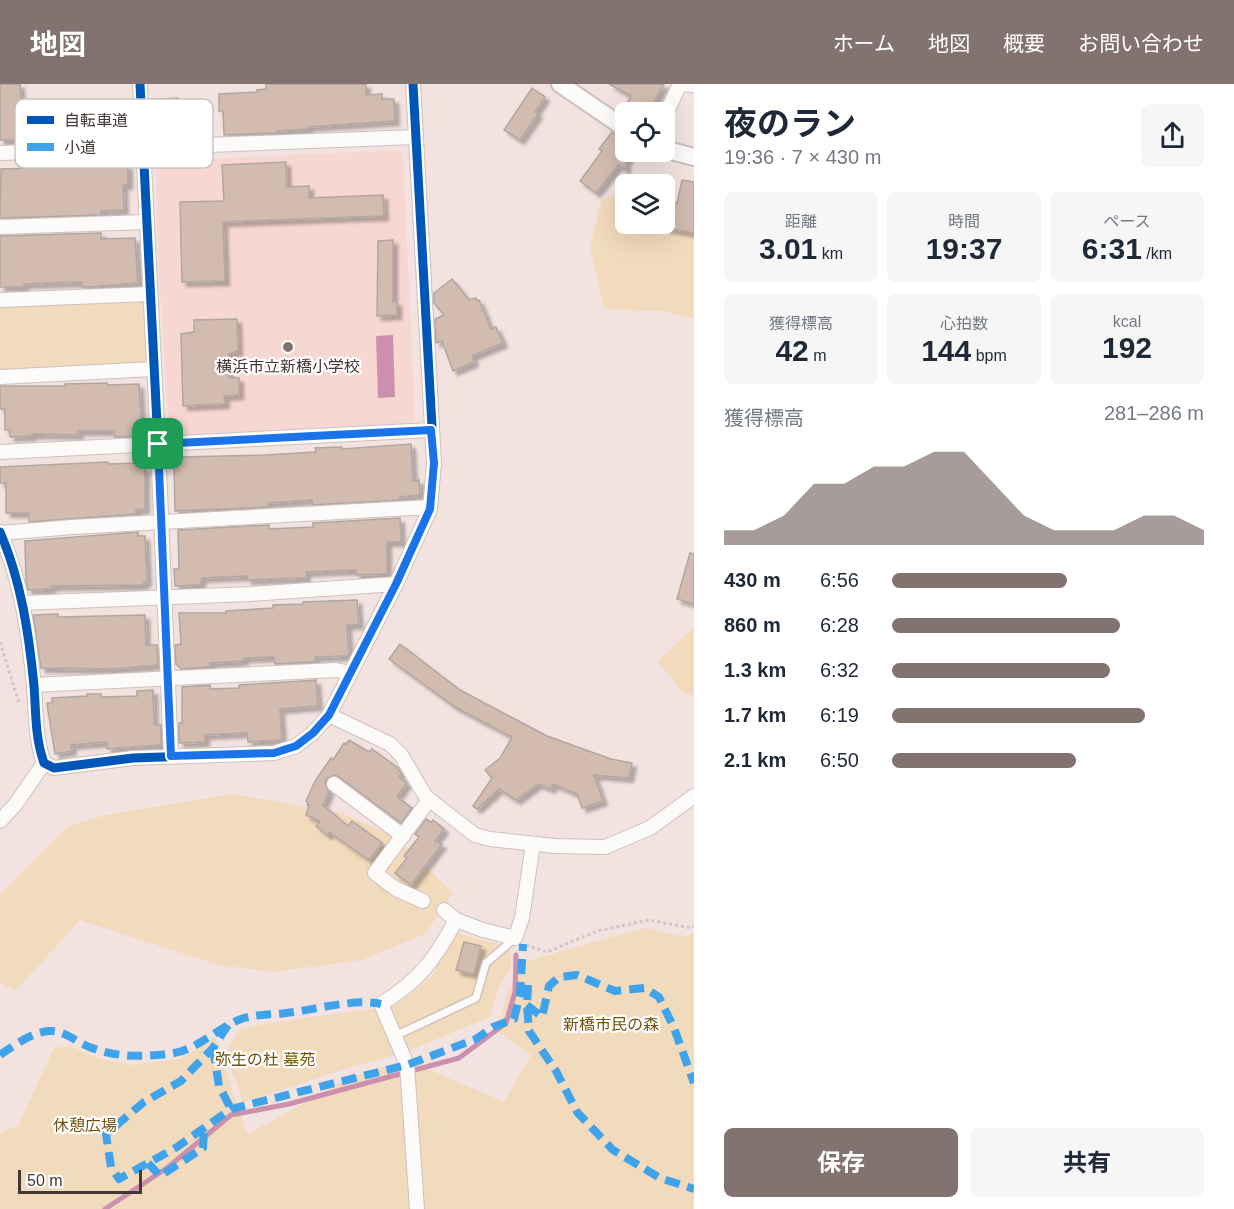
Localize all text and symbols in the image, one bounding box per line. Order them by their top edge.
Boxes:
text: 地図 [30,29,86,60]
text: ホーム [833,32,895,55]
text: 地図 [928,32,970,55]
text: 概要 [1003,32,1045,55]
text: お問い合わせ [1078,32,1204,55]
legend [15,99,213,168]
map controls [615,102,675,234]
button: locate [615,102,675,162]
button: share [1141,104,1204,167]
text: 夜のラン [724,105,856,142]
text: 自転車道 [64,112,128,129]
text: 小道 [64,139,96,156]
text: 19:36 · 7 × 430 m [724,146,881,168]
button: layers [615,174,675,234]
text: 距離 [785,213,817,230]
text: 時間 [948,213,980,230]
text: ペース [1103,213,1151,230]
text: 3.01 [759,232,817,265]
text: 19:37 [926,232,1002,265]
text: 6:31 [1082,232,1142,265]
text: km [817,245,843,262]
text: /km [1142,245,1172,262]
text: kcal [1113,313,1141,330]
text: 獲得標高 [769,315,833,332]
text: 心拍数 [940,315,988,332]
text: 192 [1102,331,1152,364]
text: 42 [775,334,809,367]
text: 144 [921,334,971,367]
marker: 横浜市立新橋小学校 [281,340,295,354]
text: m [809,347,827,364]
text: bpm [971,347,1007,364]
place label: 横浜市立新橋小学校 [216,358,360,375]
text: 281–286 m [1104,402,1204,424]
text: 獲得標高 [724,407,804,429]
pin [132,418,183,469]
icon: arrive [141,427,174,460]
text: 430 m [724,569,781,591]
text: 6:56 [820,569,859,591]
text: 860 m [724,614,781,636]
text: 6:28 [820,614,859,636]
text: 1.3 km [724,659,786,681]
text: 6:32 [820,659,859,681]
text: 1.7 km [724,704,786,726]
text: 6:19 [820,704,859,726]
text: 2.1 km [724,749,786,771]
text: 6:50 [820,749,859,771]
park label: 新橋市民の森 [563,1016,659,1033]
park label: 弥生の杜 墓苑 [215,1051,315,1068]
park label: 休憩広場 [53,1116,117,1134]
button: 保存 [724,1128,958,1197]
button: 共有 [970,1128,1204,1197]
scale bar [18,1167,142,1194]
text: 50 m [27,1172,63,1189]

